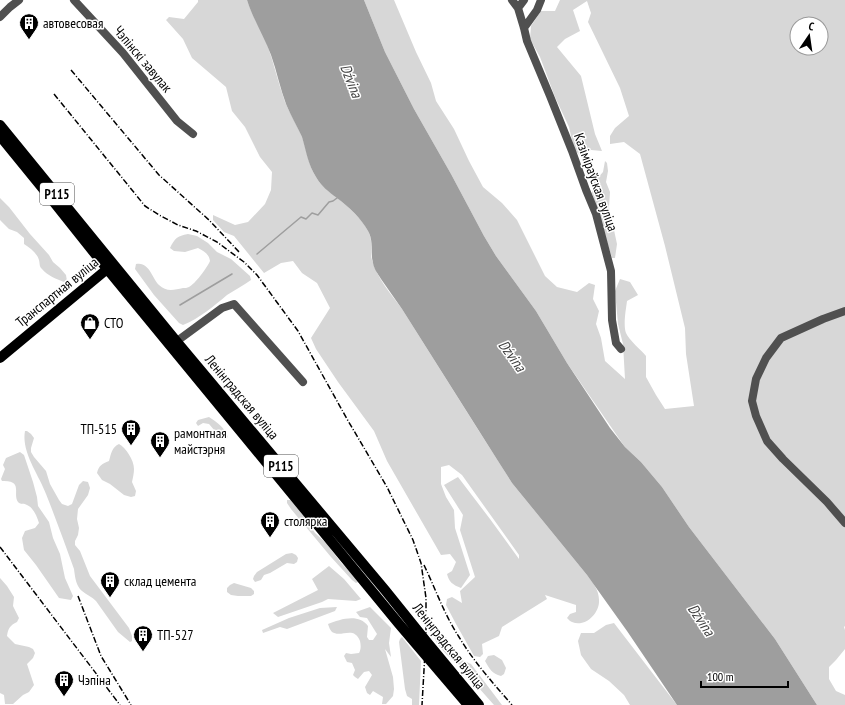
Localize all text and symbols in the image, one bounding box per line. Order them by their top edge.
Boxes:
building icon: автовесовая [18,12,40,40]
place label: автовесовая [43,14,103,32]
north arrow [789,16,829,56]
text: С [807,19,815,34]
street label: Чэпінскі завулак [110,22,176,96]
water label: Dźvina [336,61,367,101]
street label: Казіміраўская вуліца [570,130,622,234]
road number: Р115 [40,183,74,205]
street label: Транспартная вуліца [12,253,102,331]
shop icon: СТО [79,312,101,340]
place label: СТО [104,314,124,332]
water label: Dźvina [495,336,531,376]
street label: Ленінградская вуліца [201,350,283,443]
building icon: ТП-515 [120,418,142,446]
place label: ТП-515 [80,420,117,438]
place label: рамонтная майстэрня [174,424,227,458]
building icon: рамонтная майстэрня [149,430,171,458]
road number: Р115 [264,455,298,477]
building icon: столярка [259,510,281,538]
place label: столярка [284,512,327,530]
building icon: склад цемента [99,570,121,598]
place label: склад цемента [124,572,196,590]
street label: Ленінградская вуліца [408,599,489,693]
water label: Dźvina [684,600,720,640]
building icon: ТП-527 [132,624,154,652]
place label: ТП-527 [157,626,194,644]
scale bar [701,663,788,689]
building icon: Чэпіна [53,669,75,697]
text: 100 m [707,669,734,684]
place label: Чэпіна [78,671,111,689]

